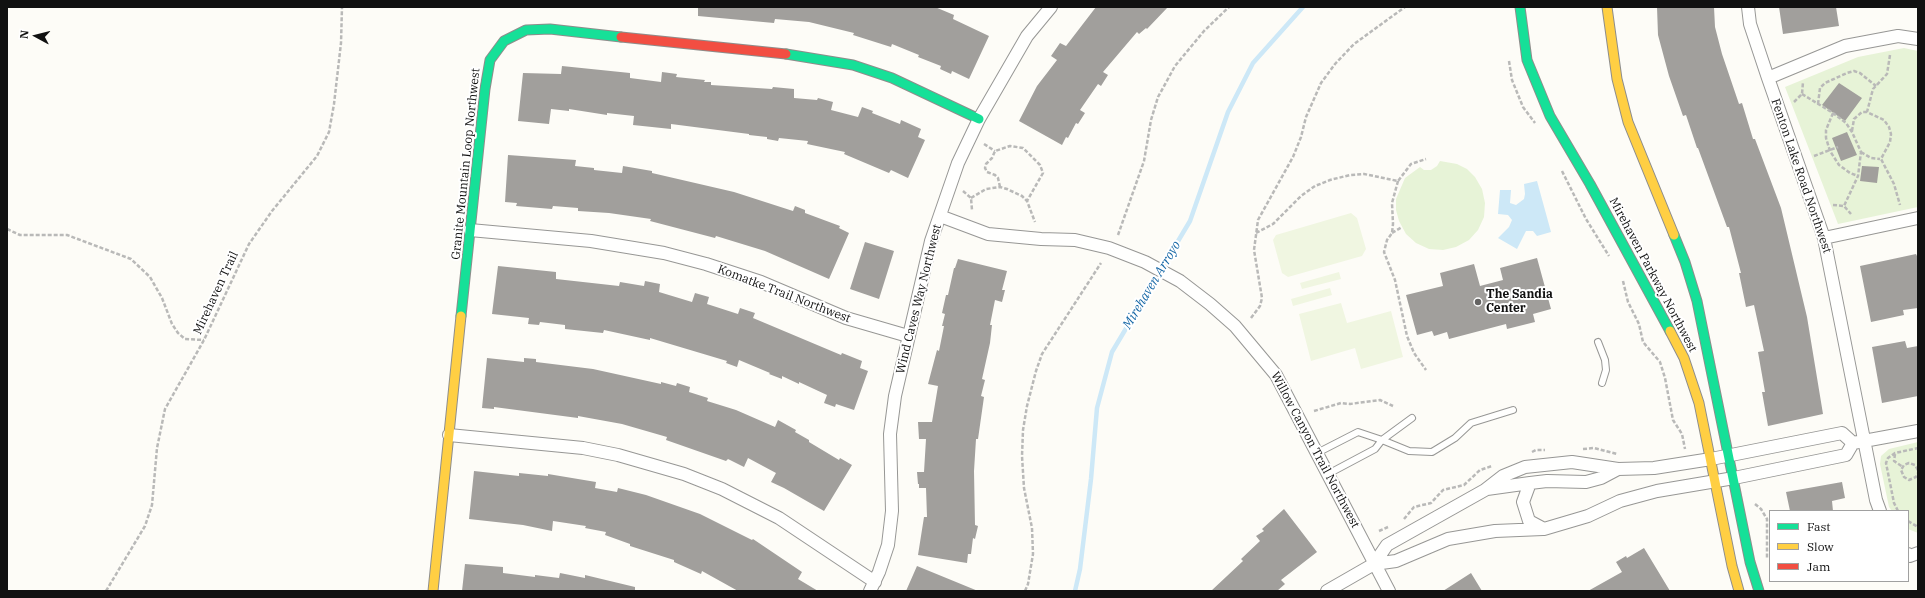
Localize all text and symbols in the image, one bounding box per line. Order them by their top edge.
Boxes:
north arrow [16,16,56,56]
text: N [17,29,32,40]
street label: Granite Mountain Loop Northwest [449,68,483,260]
street label: Fenton Lake Road Northwest [1768,97,1834,255]
street label: Mirehaven Parkway Northwest [1606,195,1700,355]
street label: Wind Caves Way Northwest [893,223,945,375]
water label: Mirehaven Arroyo [1120,238,1184,332]
street label: Mirehaven Trail [190,249,242,337]
street label: Komatke Trail Northwest [715,262,853,326]
place label: The Sandia Center [1486,288,1553,316]
marker: The Sandia Center [1473,297,1483,307]
street label: Willow Canyon Trail Northwest [1268,369,1362,531]
legend [1769,510,1909,582]
text: Fast [1807,519,1831,534]
text: Slow [1807,539,1834,554]
text: Jam [1807,559,1830,574]

